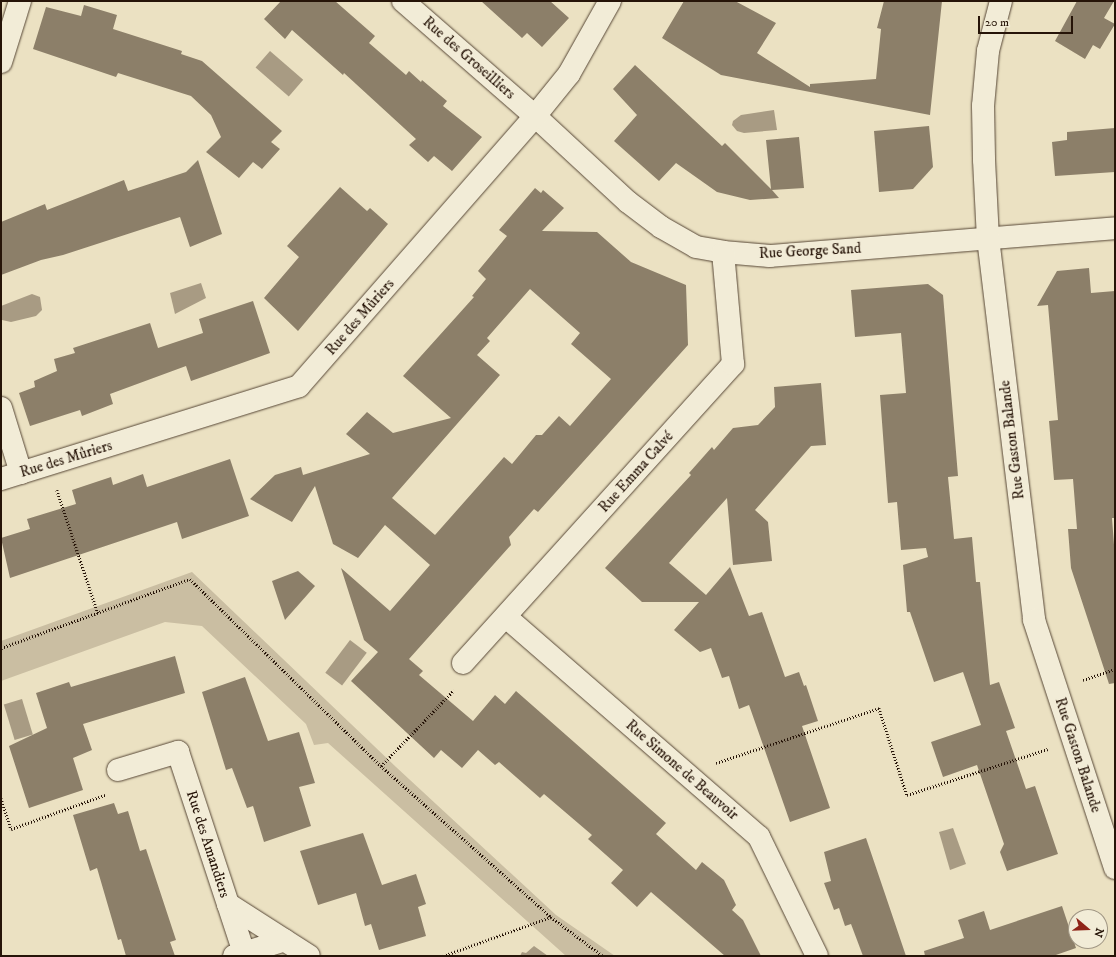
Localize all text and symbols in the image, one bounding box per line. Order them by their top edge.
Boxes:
scale bar [980,8,1075,34]
street label: Rue des Groseilliers [419,13,519,103]
text: 20 m [985,15,1009,30]
street label: Rue George Sand [758,239,862,263]
street label: Rue des Mûriers [322,275,398,359]
street label: Rue Gaston Balande [996,379,1028,501]
street label: Rue Emma Calvé [595,428,677,516]
street label: Rue des Mûriers [18,436,114,482]
street label: Rue Gaston Balande [1051,695,1105,815]
street label: Rue Simone de Beauvoir [622,716,742,824]
street label: Rue des Amandiers [182,788,234,900]
north arrow [1068,909,1108,949]
text: N [1090,926,1106,939]

